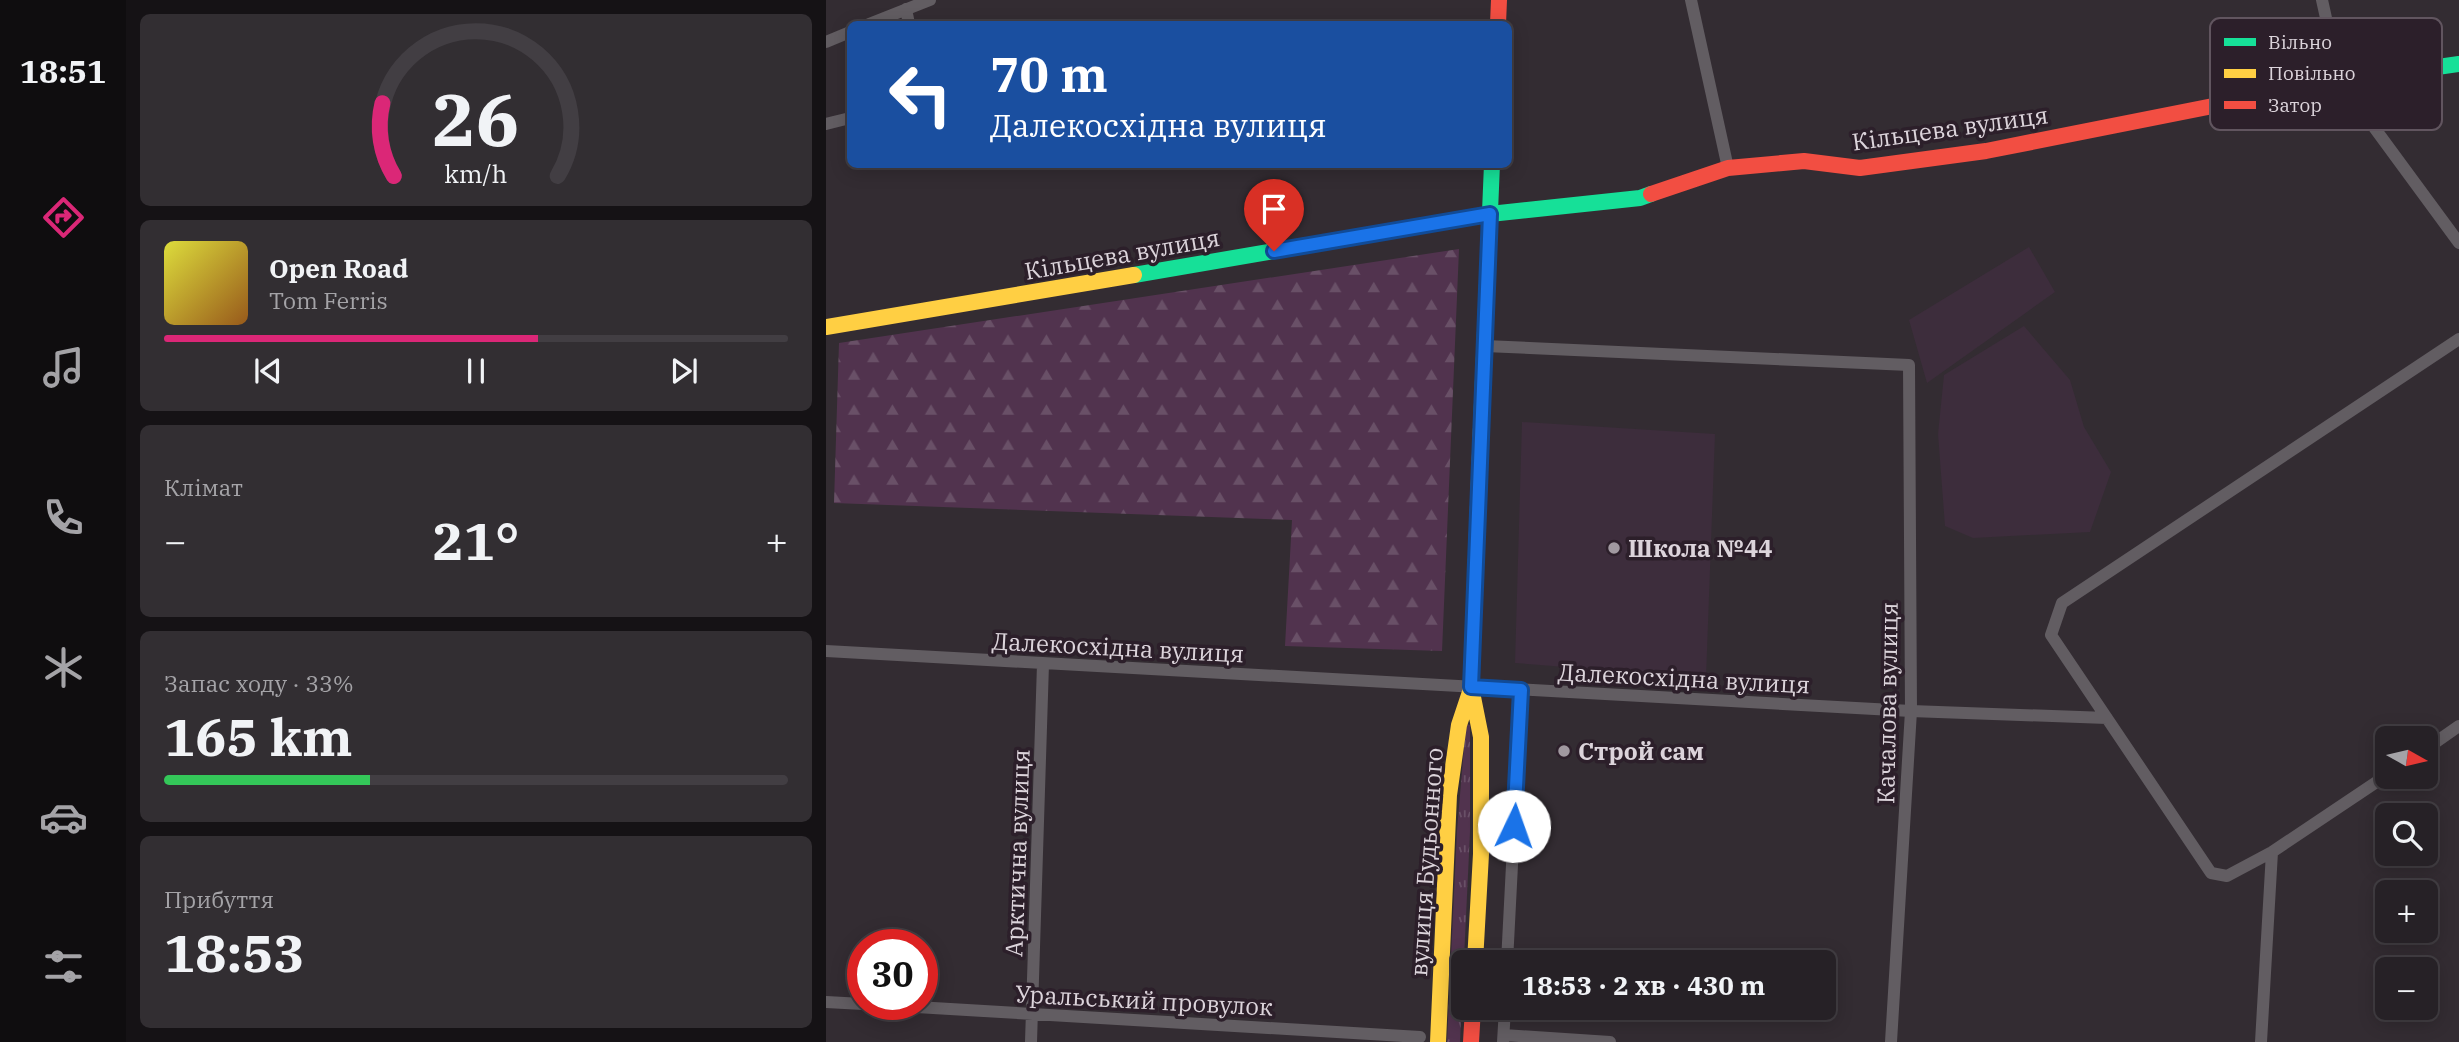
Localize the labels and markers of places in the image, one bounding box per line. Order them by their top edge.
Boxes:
pin [1244,179,1304,251]
place label: Школа №44 [1628,532,1773,564]
marker: Школа №44 [1606,540,1622,556]
place label: Строй сам [1578,735,1704,767]
marker: Строй сам [1556,743,1572,759]

